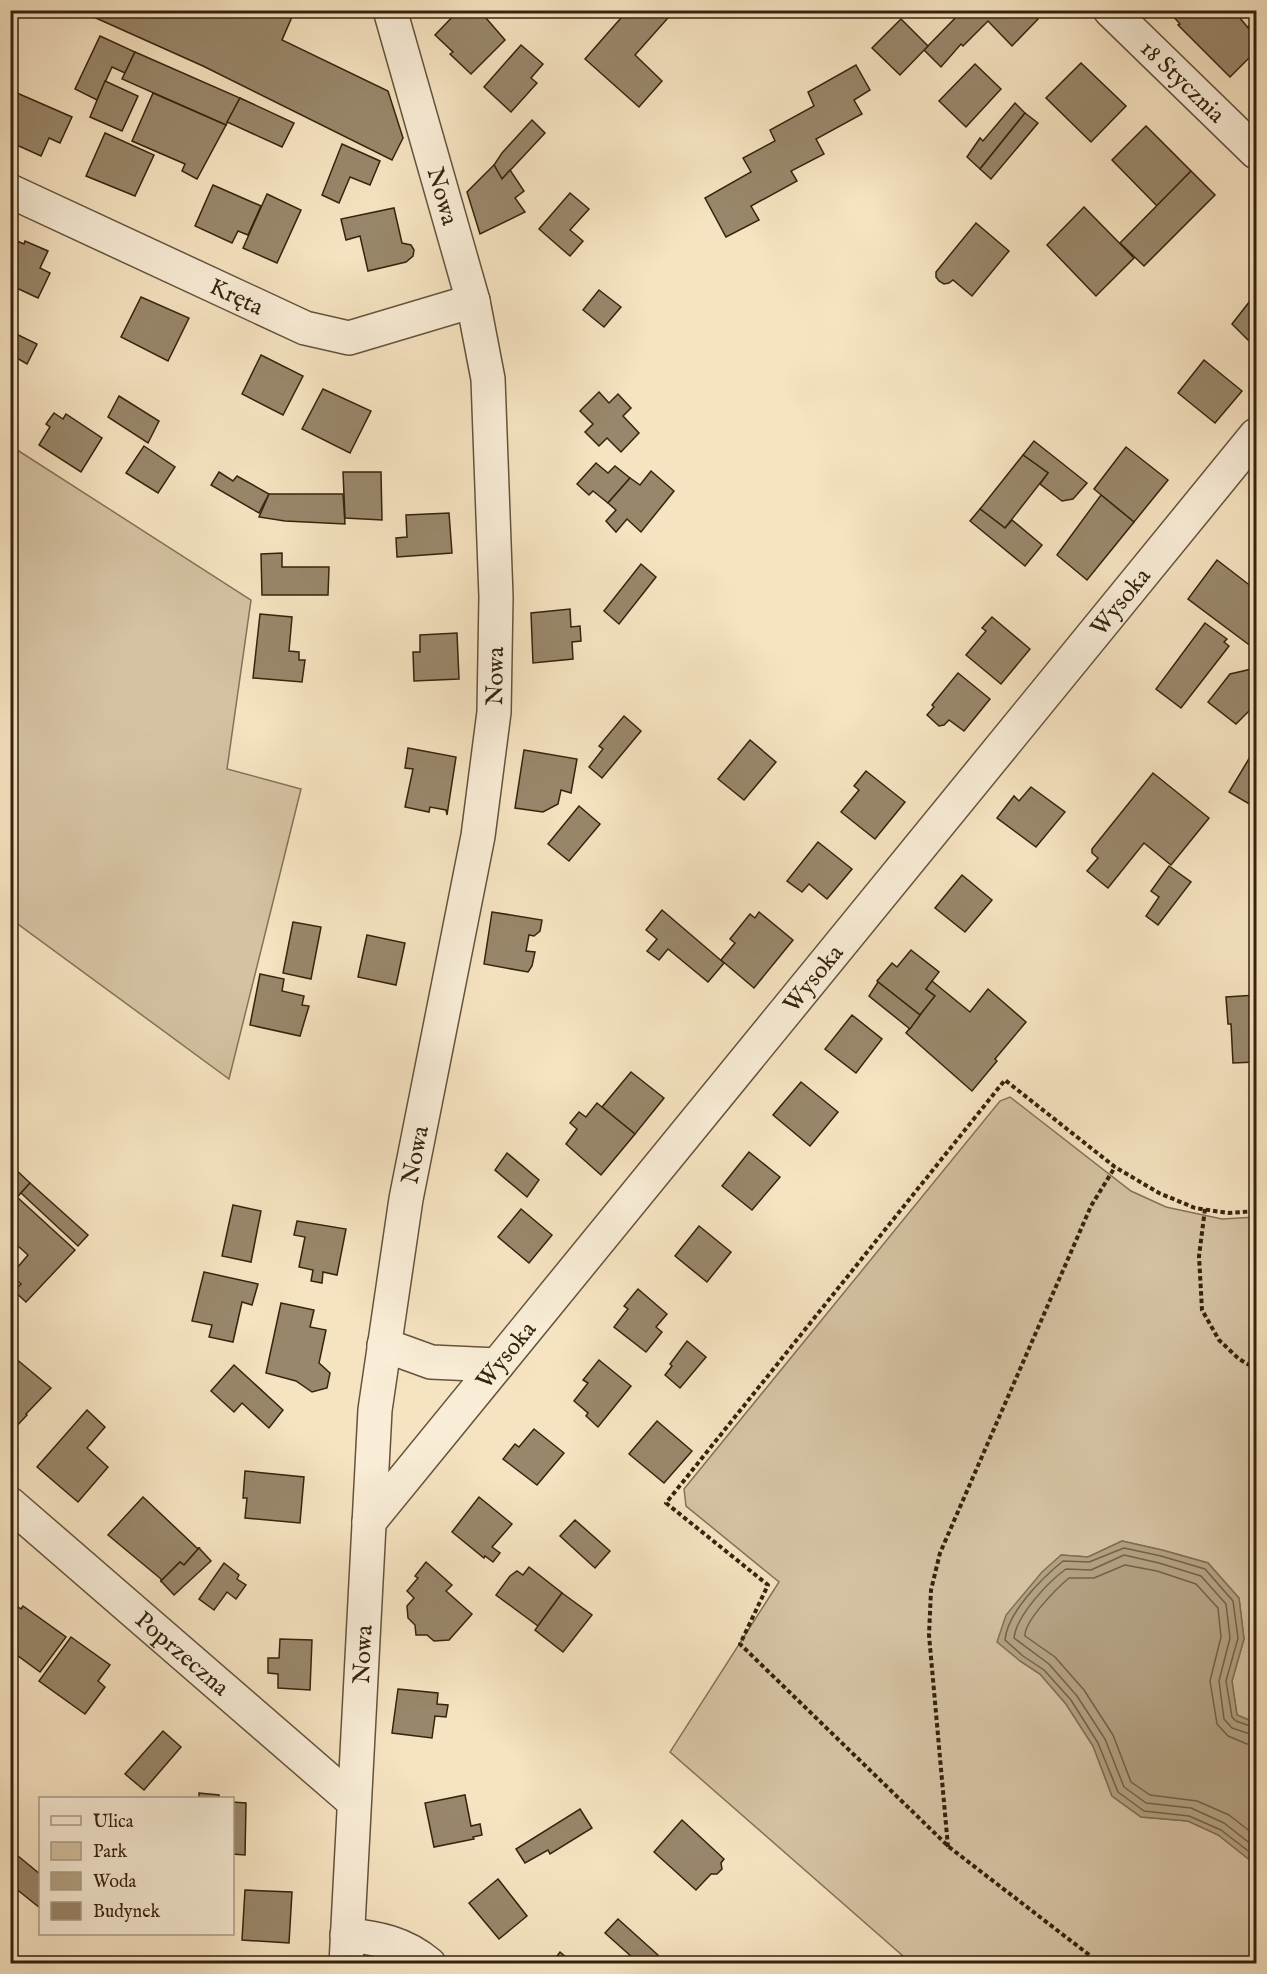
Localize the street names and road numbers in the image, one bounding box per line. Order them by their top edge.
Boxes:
street label: 18 Stycznia [1133,34,1232,131]
street label: Nowa [419,164,465,230]
street label: Kręta [204,272,269,324]
street label: Wysoka [1084,562,1159,643]
street label: Nowa [480,646,512,706]
street label: Wysoka [777,938,851,1019]
street label: Nowa [395,1123,437,1187]
street label: Wysoka [470,1315,544,1396]
street label: Poprzeczna [128,1605,235,1704]
street label: Nowa [347,1624,381,1685]

